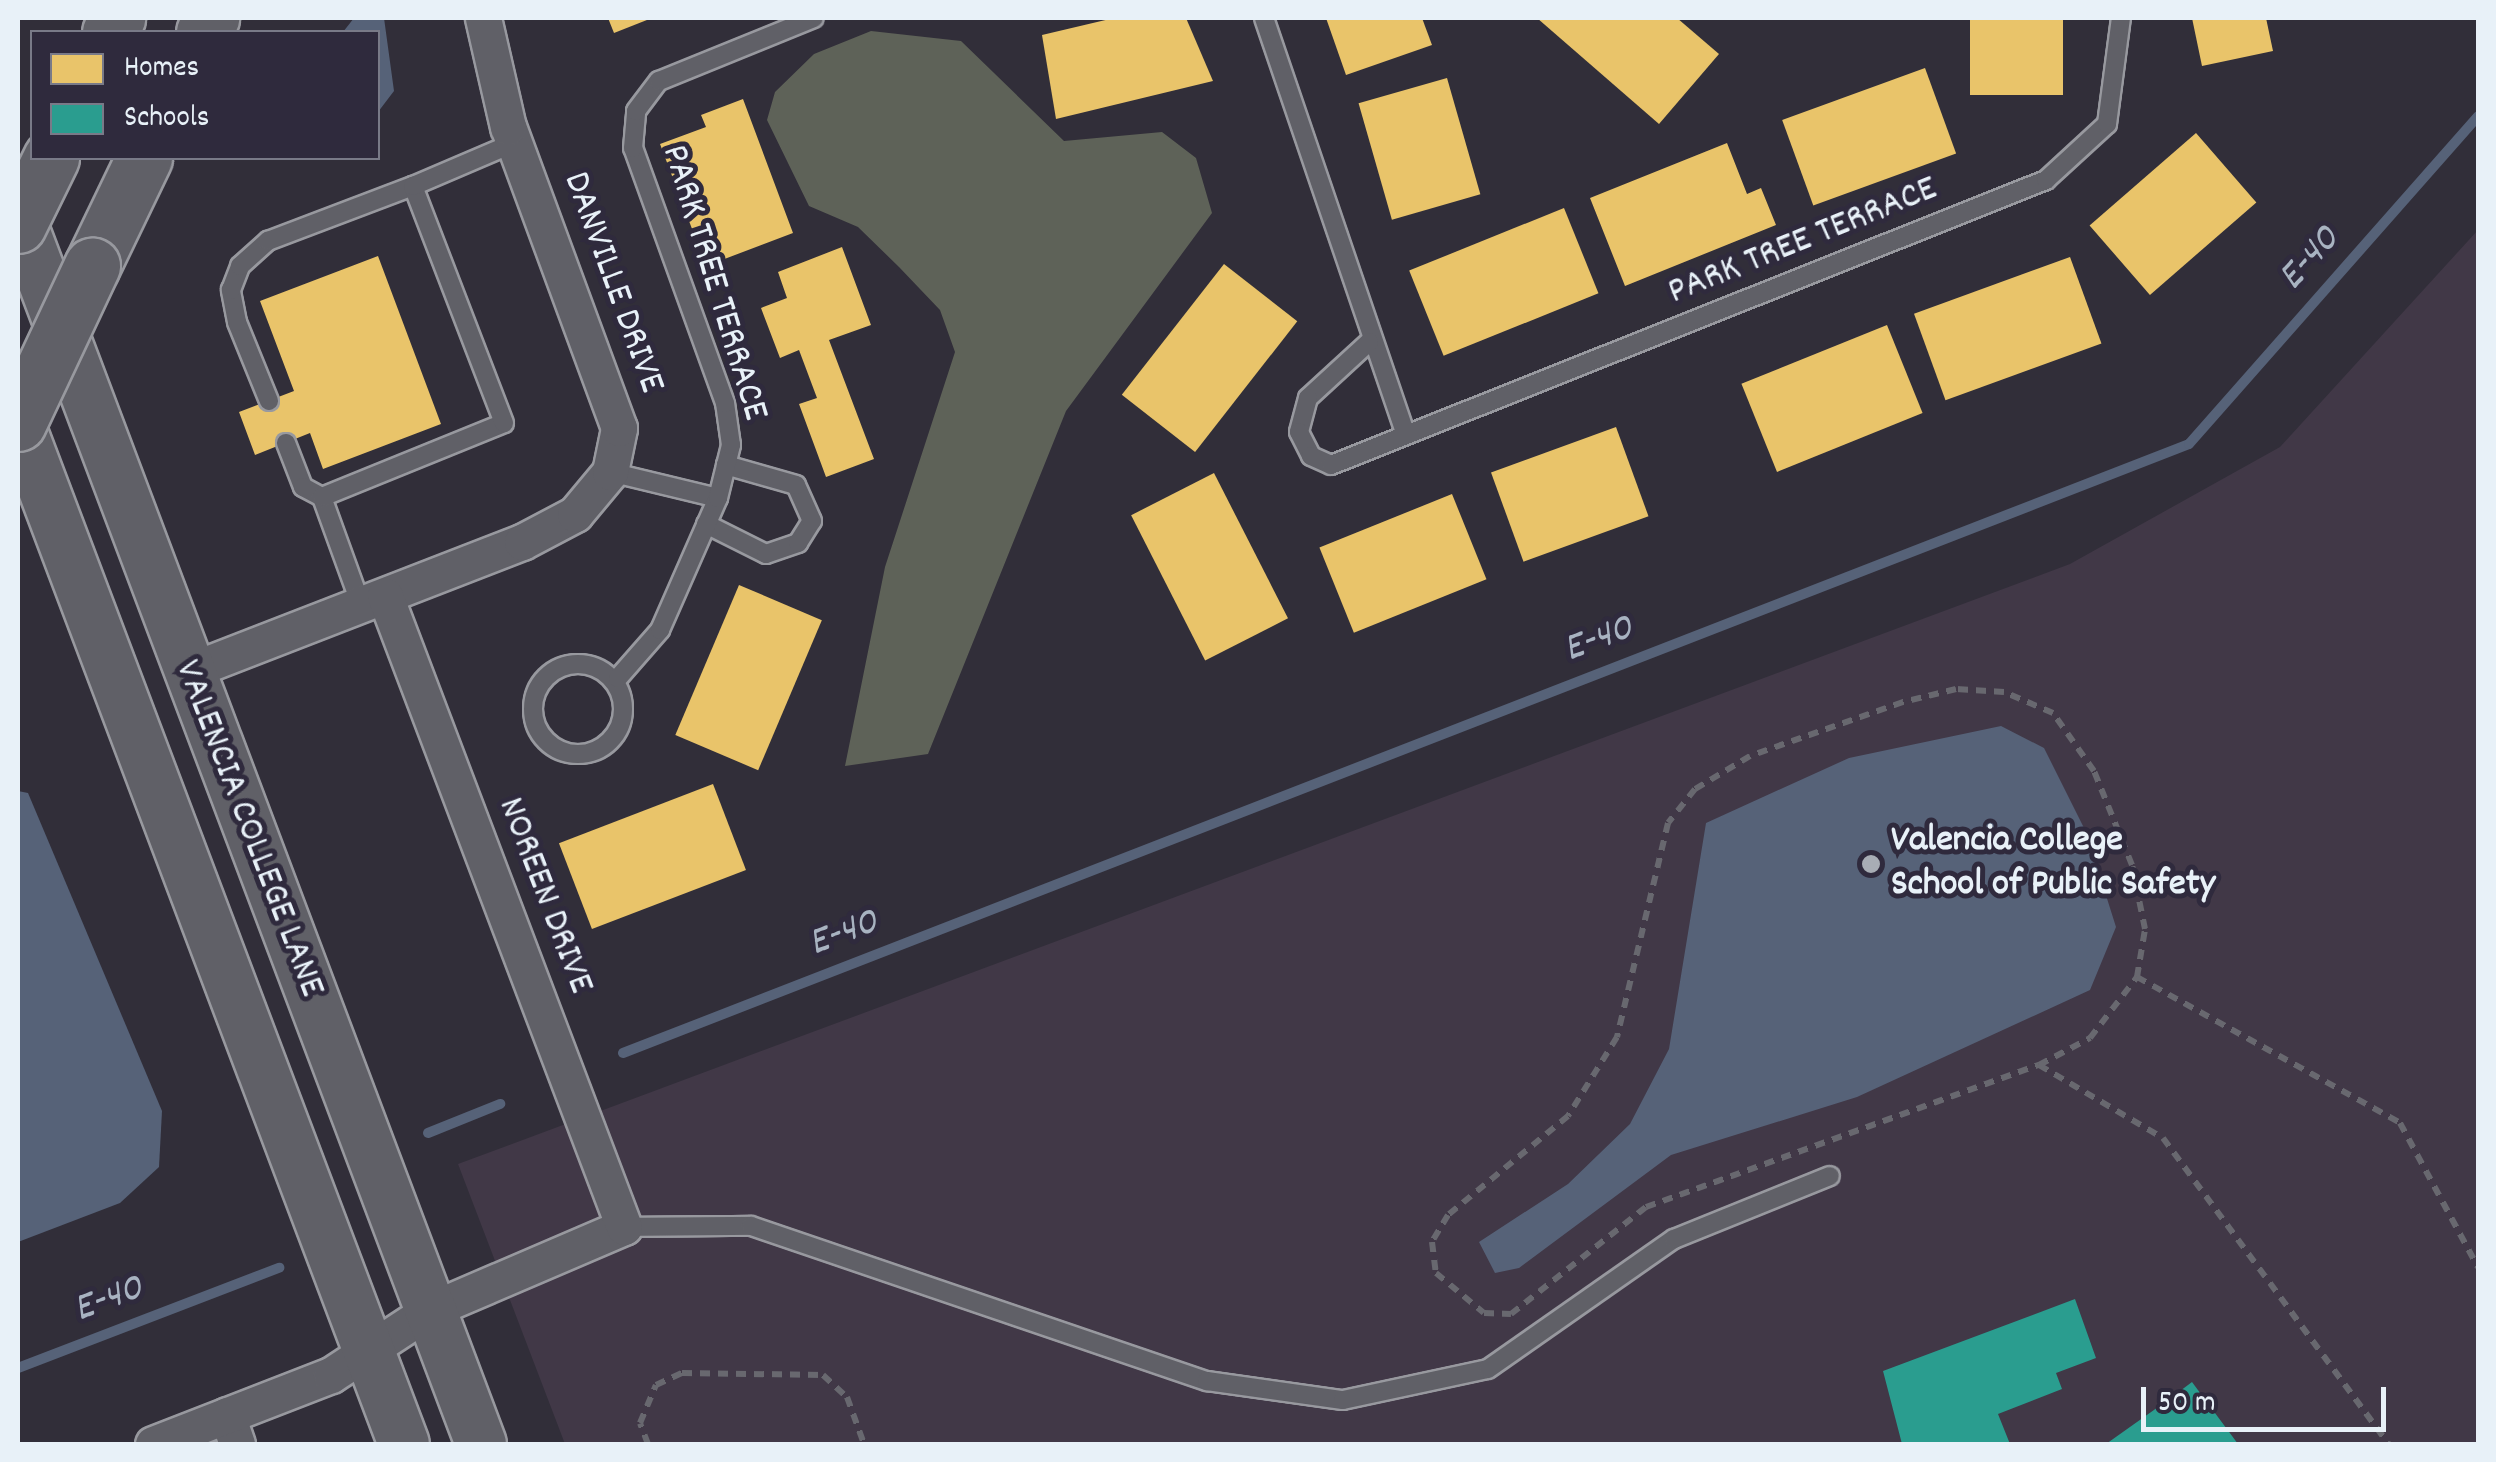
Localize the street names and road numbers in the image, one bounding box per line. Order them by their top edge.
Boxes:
street label: PARK TREE TERRACE [649,140,777,426]
street label: DANVILLE DRIVE [551,166,673,400]
street label: PARK TREE TERRACE [1662,167,1944,317]
street label: VALENCIA COLLEGE LANE [163,654,333,1004]
street label: NOREEN DRIVE [486,791,602,1001]

